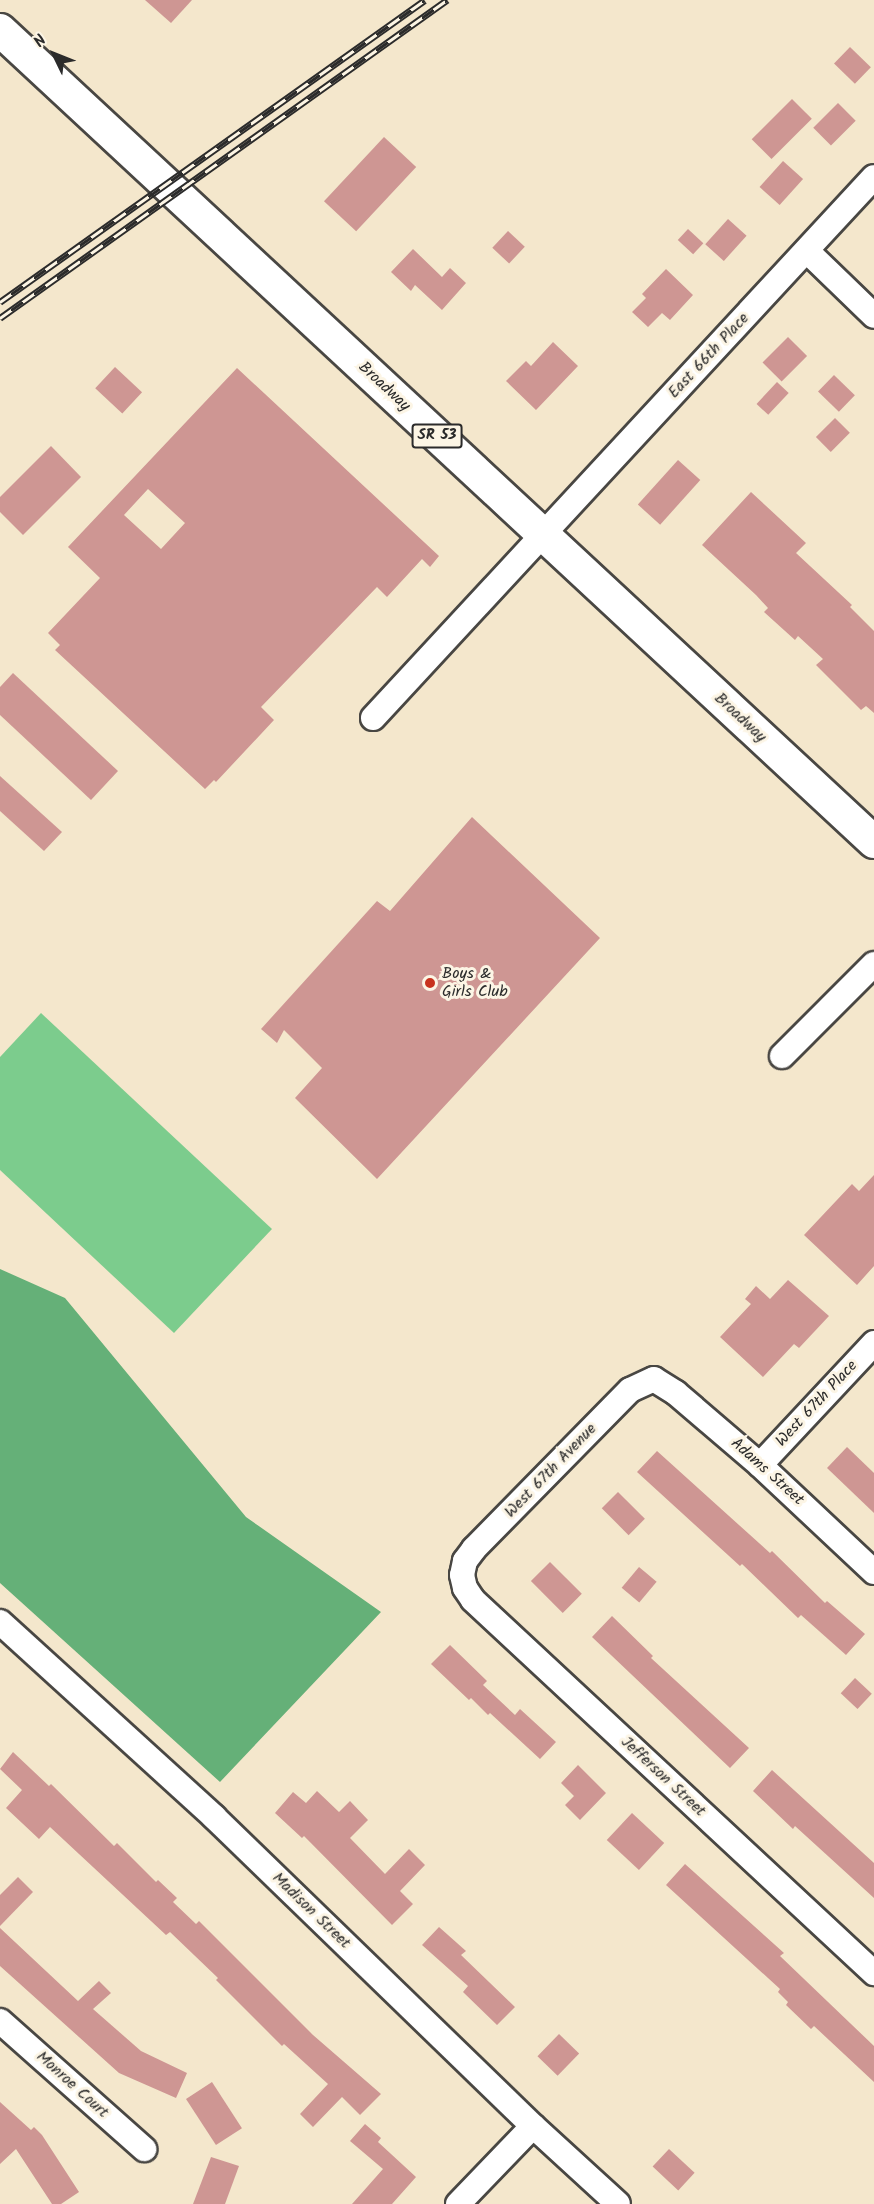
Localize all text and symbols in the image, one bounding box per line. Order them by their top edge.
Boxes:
north arrow [24,24,84,84]
text: N [28,29,53,54]
street label: East 66th Place [665,309,753,403]
street label: Broadway [354,358,414,416]
road number: SR 53 [412,424,462,448]
street label: Broadway [710,689,770,747]
place label: Boys & Girls Club [442,964,508,1002]
marker: Boys & Girls Club [423,976,437,990]
street label: West 67th Place [772,1357,862,1451]
street label: West 67th Avenue [501,1420,601,1522]
street label: Adams Street [726,1434,808,1510]
street label: Jefferson Street [617,1733,709,1821]
street label: Madison Street [268,1869,354,1953]
street label: Monroe Court [32,2048,112,2122]

